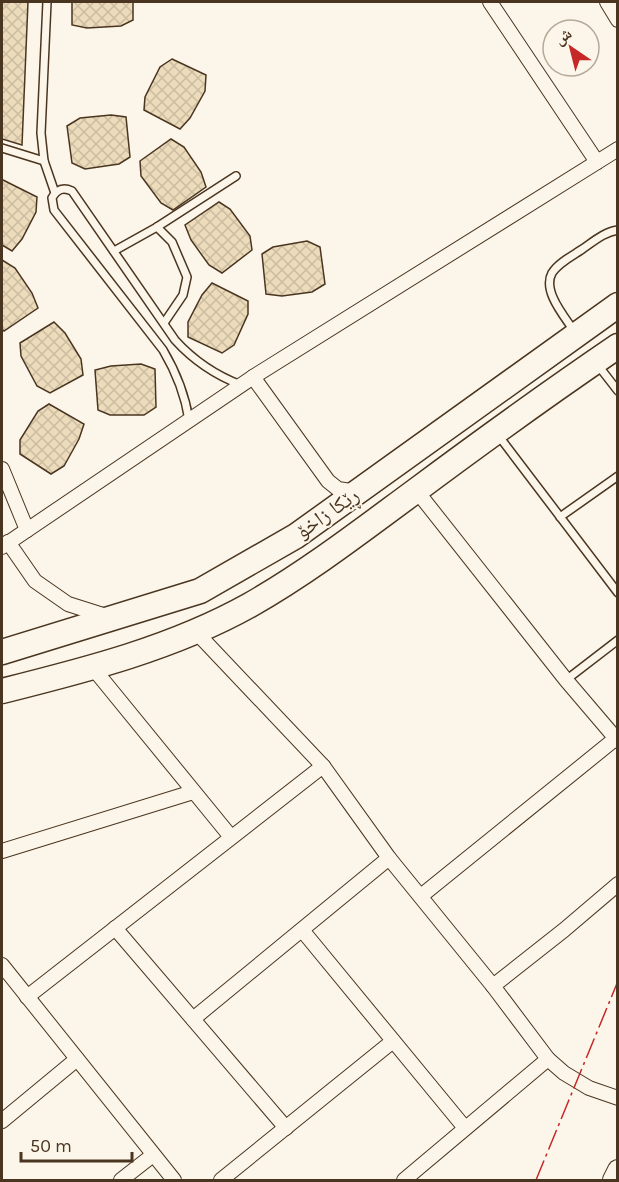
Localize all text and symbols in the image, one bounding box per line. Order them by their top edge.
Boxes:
north arrow [541,18,601,78]
text: ش [550,23,575,49]
street label: ڕێکا زاخۆ [291,483,366,547]
scale bar [21,1125,132,1163]
text: 50 m [30,1135,72,1157]

